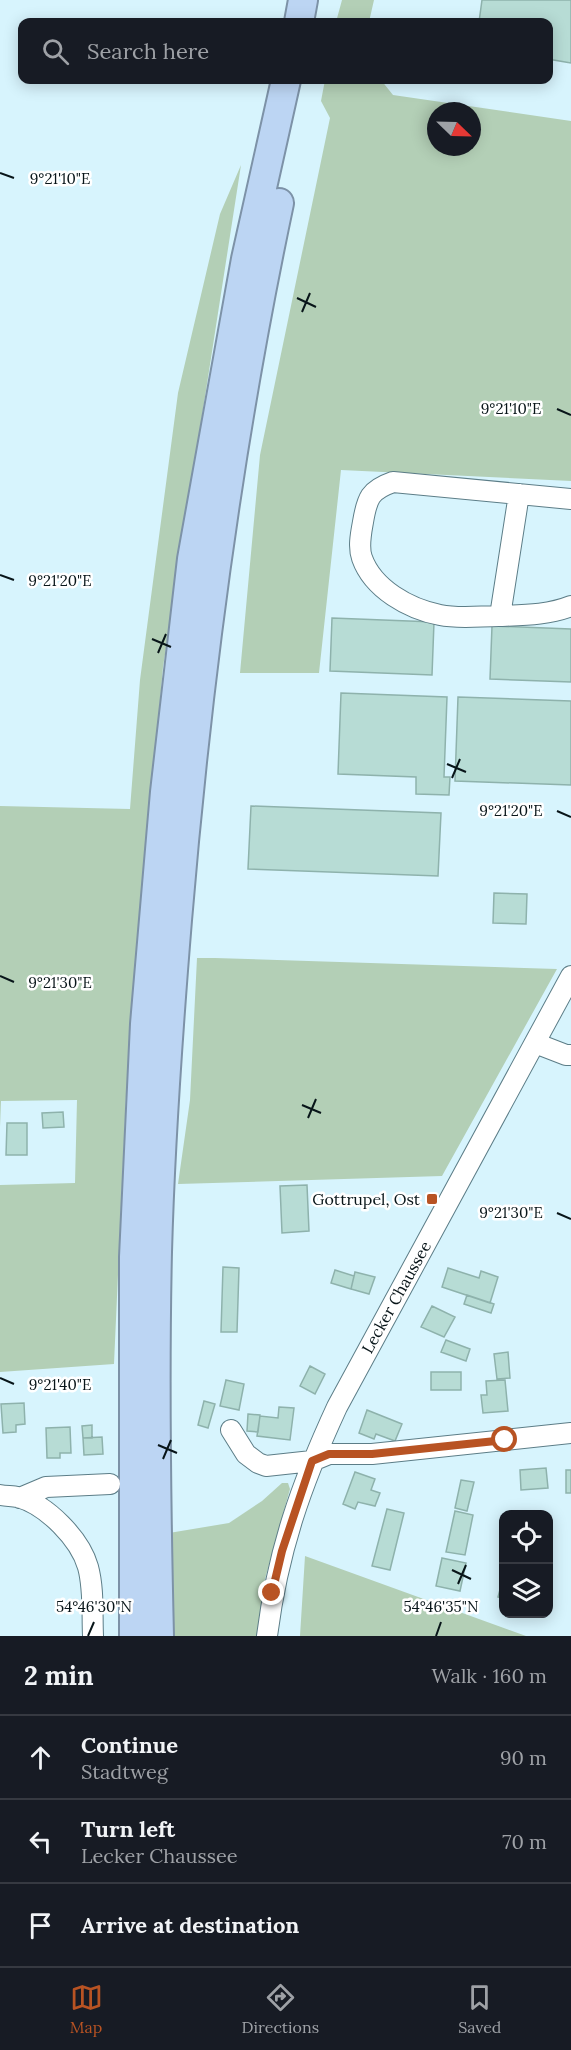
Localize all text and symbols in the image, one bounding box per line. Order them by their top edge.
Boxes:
search box [18,18,553,84]
icon: search [39,35,72,68]
text: Search here [87,37,209,65]
north arrow [427,102,481,156]
text: 9°21'10"E [30,169,90,188]
text: 9°21'10"E [481,399,541,418]
text: 9°21'20"E [28,571,92,590]
text: 9°21'20"E [479,801,543,820]
text: 9°21'30"E [28,973,92,992]
place label: Gottrupel, Ost [312,1189,421,1209]
marker: Gottrupel, Ost [425,1192,439,1206]
text: 9°21'30"E [479,1203,543,1222]
street label: Lecker Chaussee [357,1237,435,1357]
text: 9°21'40"E [29,1375,91,1394]
route start [491,1426,517,1452]
map controls [499,1510,553,1618]
button: locate [499,1510,553,1564]
button: layers [499,1564,553,1618]
route end [258,1579,284,1605]
text: 54°46'30"N [56,1597,132,1616]
text: 54°46'35"N [404,1597,478,1616]
text: 2 min [24,1659,94,1692]
text: Walk · 160 m [431,1663,547,1688]
text: Continue [81,1731,178,1759]
icon: ahead [24,1741,57,1774]
text: 90 m [500,1745,547,1770]
text: Stadtweg [81,1759,168,1784]
text: Turn left [81,1815,175,1843]
icon: left [24,1825,57,1858]
text: 70 m [502,1829,547,1854]
text: Lecker Chaussee [81,1843,238,1868]
icon: arrive [24,1909,57,1942]
text: Arrive at destination [81,1911,299,1939]
tab: Map [70,1981,103,2037]
tab: Directions [242,1981,319,2037]
tab: Saved [458,1981,501,2037]

